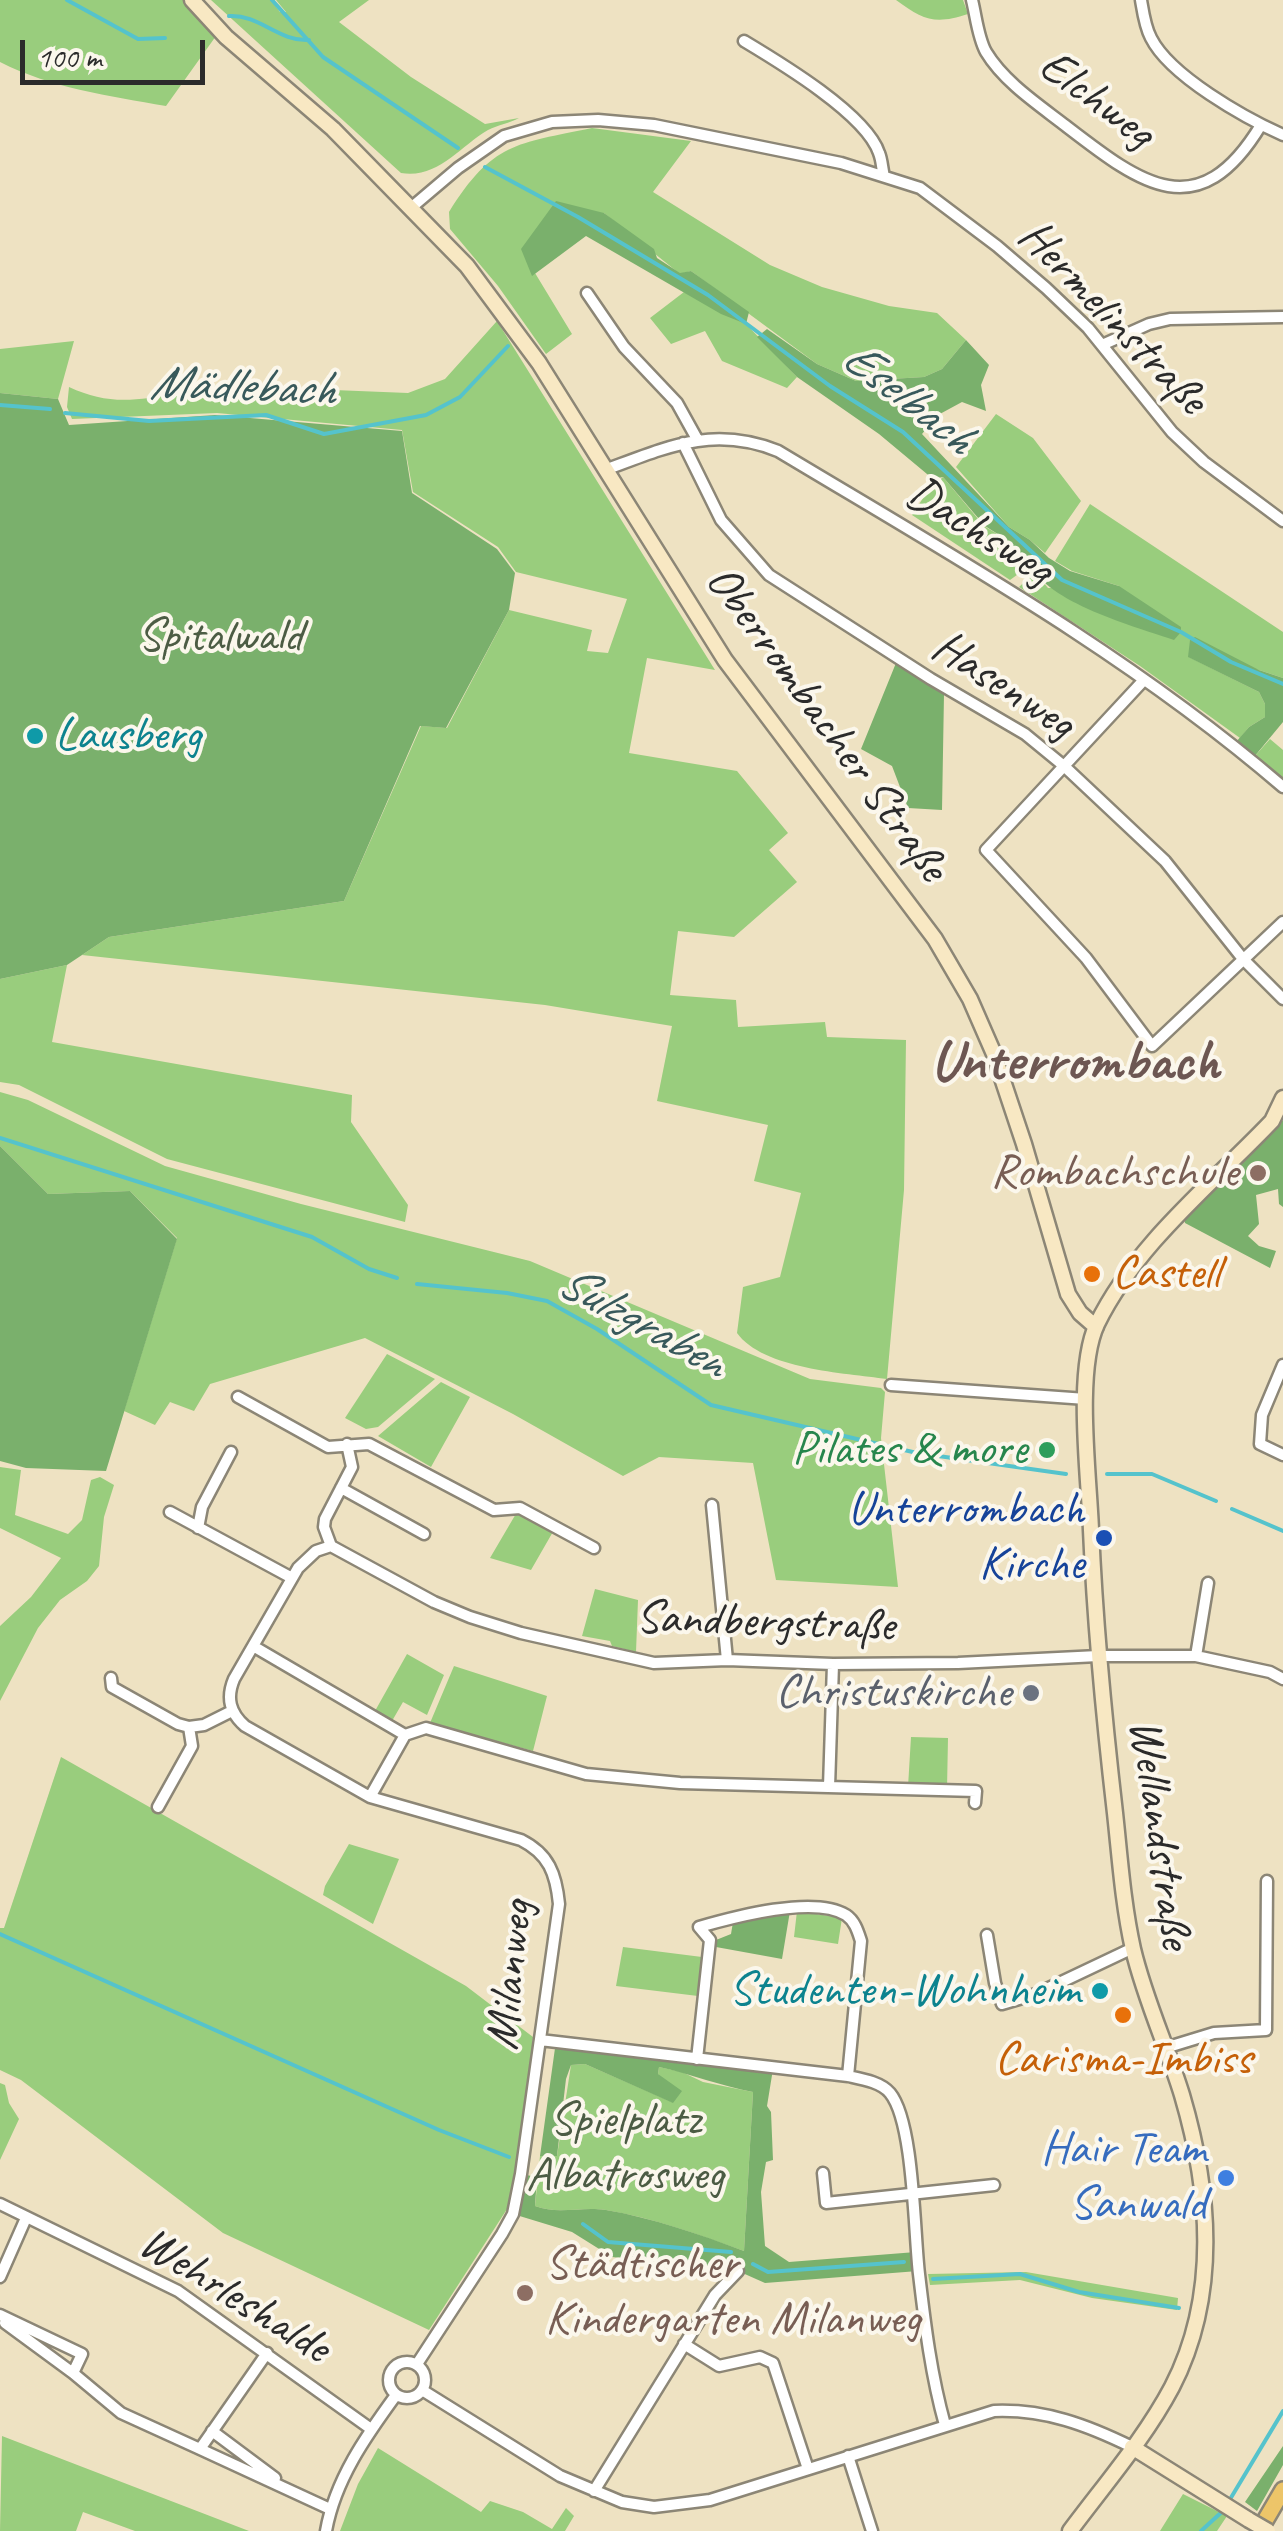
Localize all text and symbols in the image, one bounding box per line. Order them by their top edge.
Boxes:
scale bar [25,20,210,82]
text: 100 m [37,38,102,76]
street label: Elchweg [1027,38,1165,162]
street label: Hermelinstraße [1005,209,1219,427]
water label: Eselbach [829,329,985,469]
water label: Mädlebach [149,355,335,421]
street label: Dachsweg [895,465,1063,599]
street label: Oberrombacher Straße [692,555,960,893]
park label: Spitalwald [137,608,303,666]
street label: Hasenweg [921,619,1085,753]
place label: Lausberg [55,707,201,765]
marker: Lausberg [24,725,46,747]
district label: Unterrombach [930,1029,1220,1099]
place label: Rombachschule [991,1144,1238,1202]
marker: Rombachschule [1247,1162,1269,1184]
place label: Castell [1112,1245,1220,1303]
water label: Sulzgraben [547,1252,735,1394]
marker: Castell [1081,1263,1103,1285]
place label: Pilates & more [792,1421,1027,1479]
marker: Pilates & more [1036,1439,1058,1461]
place label: Unterrombach Kirche [848,1481,1084,1594]
marker: Unterrombach Kirche [1093,1527,1115,1549]
street label: Sandbergstraße [635,1590,895,1656]
place label: Christuskirche [775,1664,1011,1722]
marker: Christuskirche [1020,1682,1042,1704]
street label: Wellandstraße [1114,1716,1204,1952]
street label: Milanweg [474,1897,548,2053]
place label: Studenten-Wohnheim [729,1962,1080,2020]
marker: Studenten-Wohnheim [1089,1980,1111,2002]
marker: Carisma-Imbiss [1112,2004,1134,2026]
place label: Carisma-Imbiss [994,2031,1252,2089]
park label: Spielplatz Albatrosweg [526,2092,724,2205]
place label: Hair Team Sanwald [1041,2121,1206,2234]
marker: Hair Team Sanwald [1215,2167,1237,2189]
street label: Wehrleshalde [128,2215,340,2377]
place label: Städtischer Kindergarten Milanweg [545,2236,921,2349]
marker: Städtischer Kindergarten Milanweg [514,2282,536,2304]

